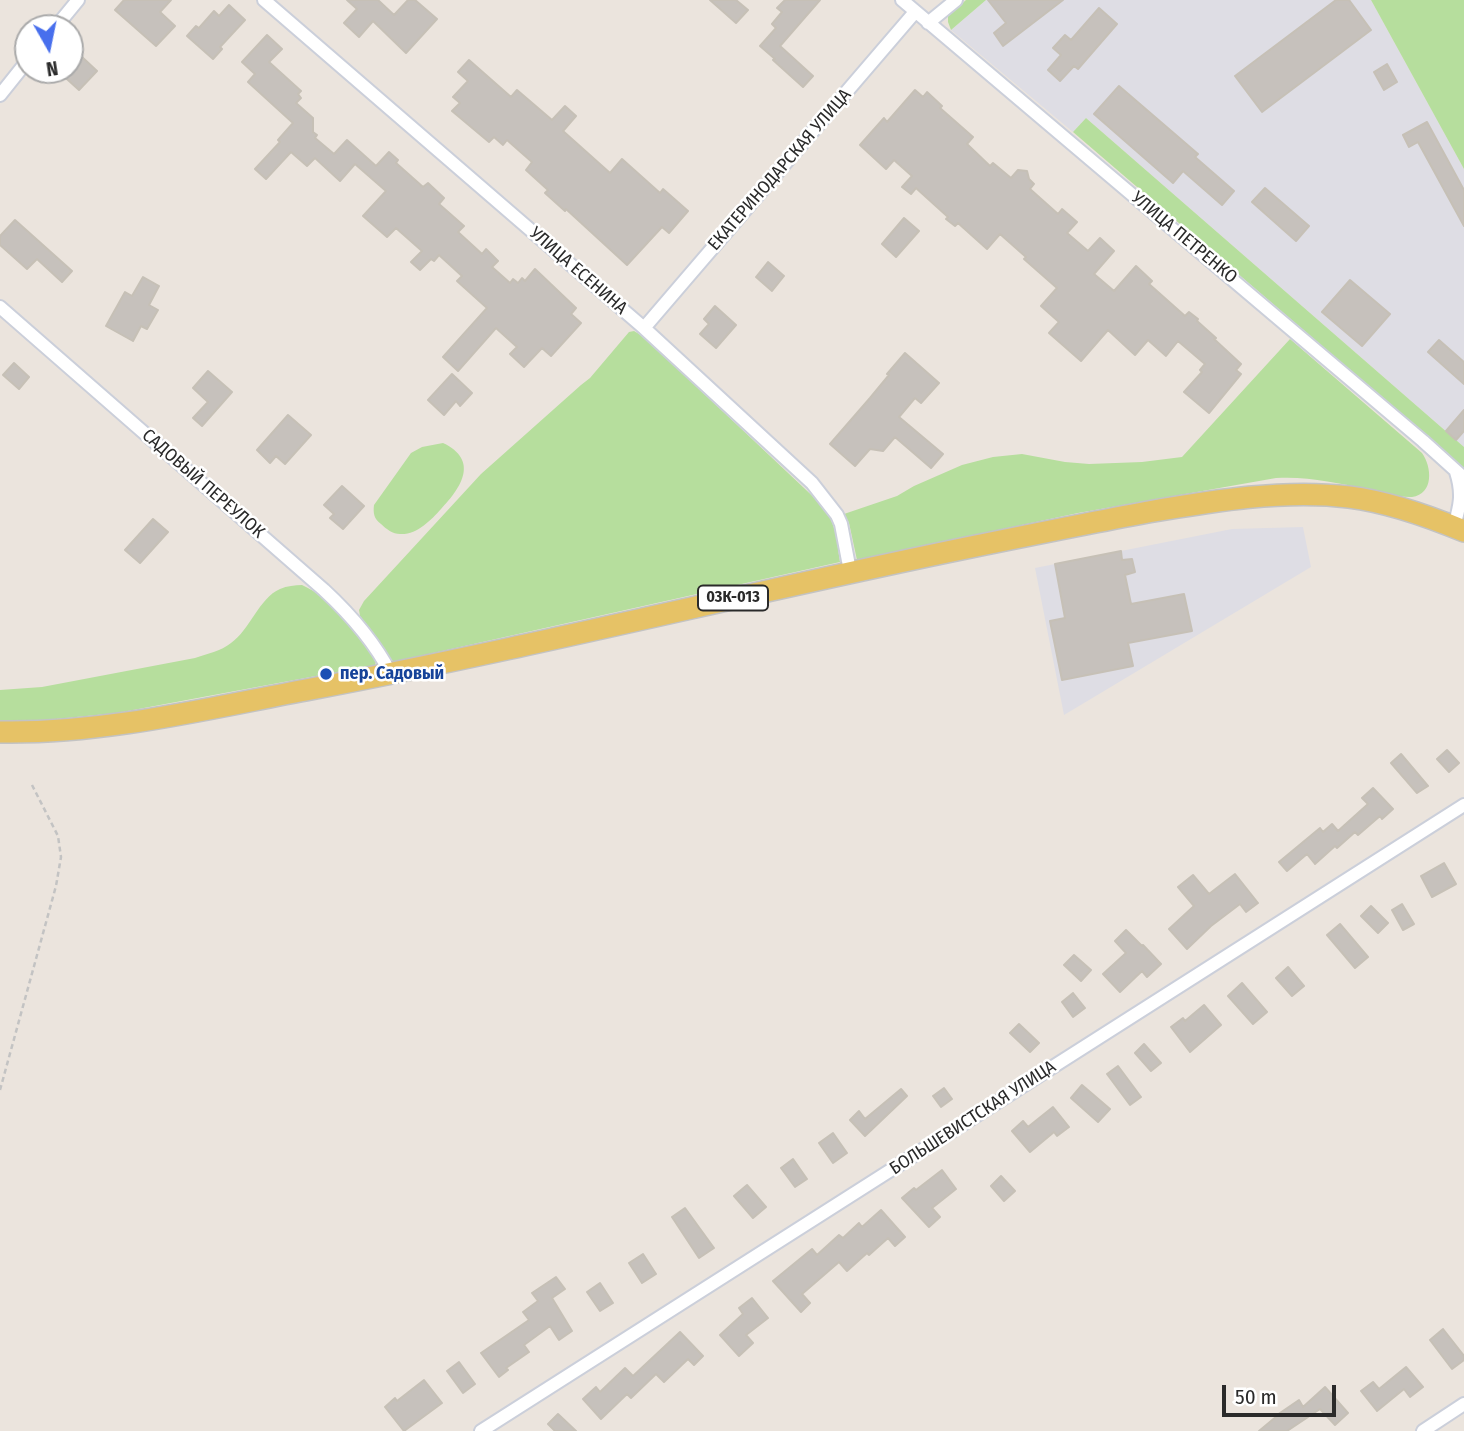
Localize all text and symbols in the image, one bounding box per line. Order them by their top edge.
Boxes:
north arrow [14,14,84,84]
text: N [45,56,59,81]
street label: ЕКАТЕРИНОДАРСКАЯ УЛИЦА [704,85,856,255]
street label: УЛИЦА ПЕТРЕНКО [1127,187,1241,289]
street label: УЛИЦА ЕСЕНИНА [525,223,631,319]
street label: САДОВЫЙ ПЕРЕУЛОК [137,425,269,543]
road number: 03К-013 [698,586,768,610]
place label: пер. Садовый [340,663,444,685]
marker: пер. Садовый [318,666,334,682]
street label: БОЛЬШЕВИСТСКАЯ УЛИЦА [886,1056,1060,1180]
scale bar [1226,1372,1340,1416]
text: 50 m [1235,1384,1277,1410]

